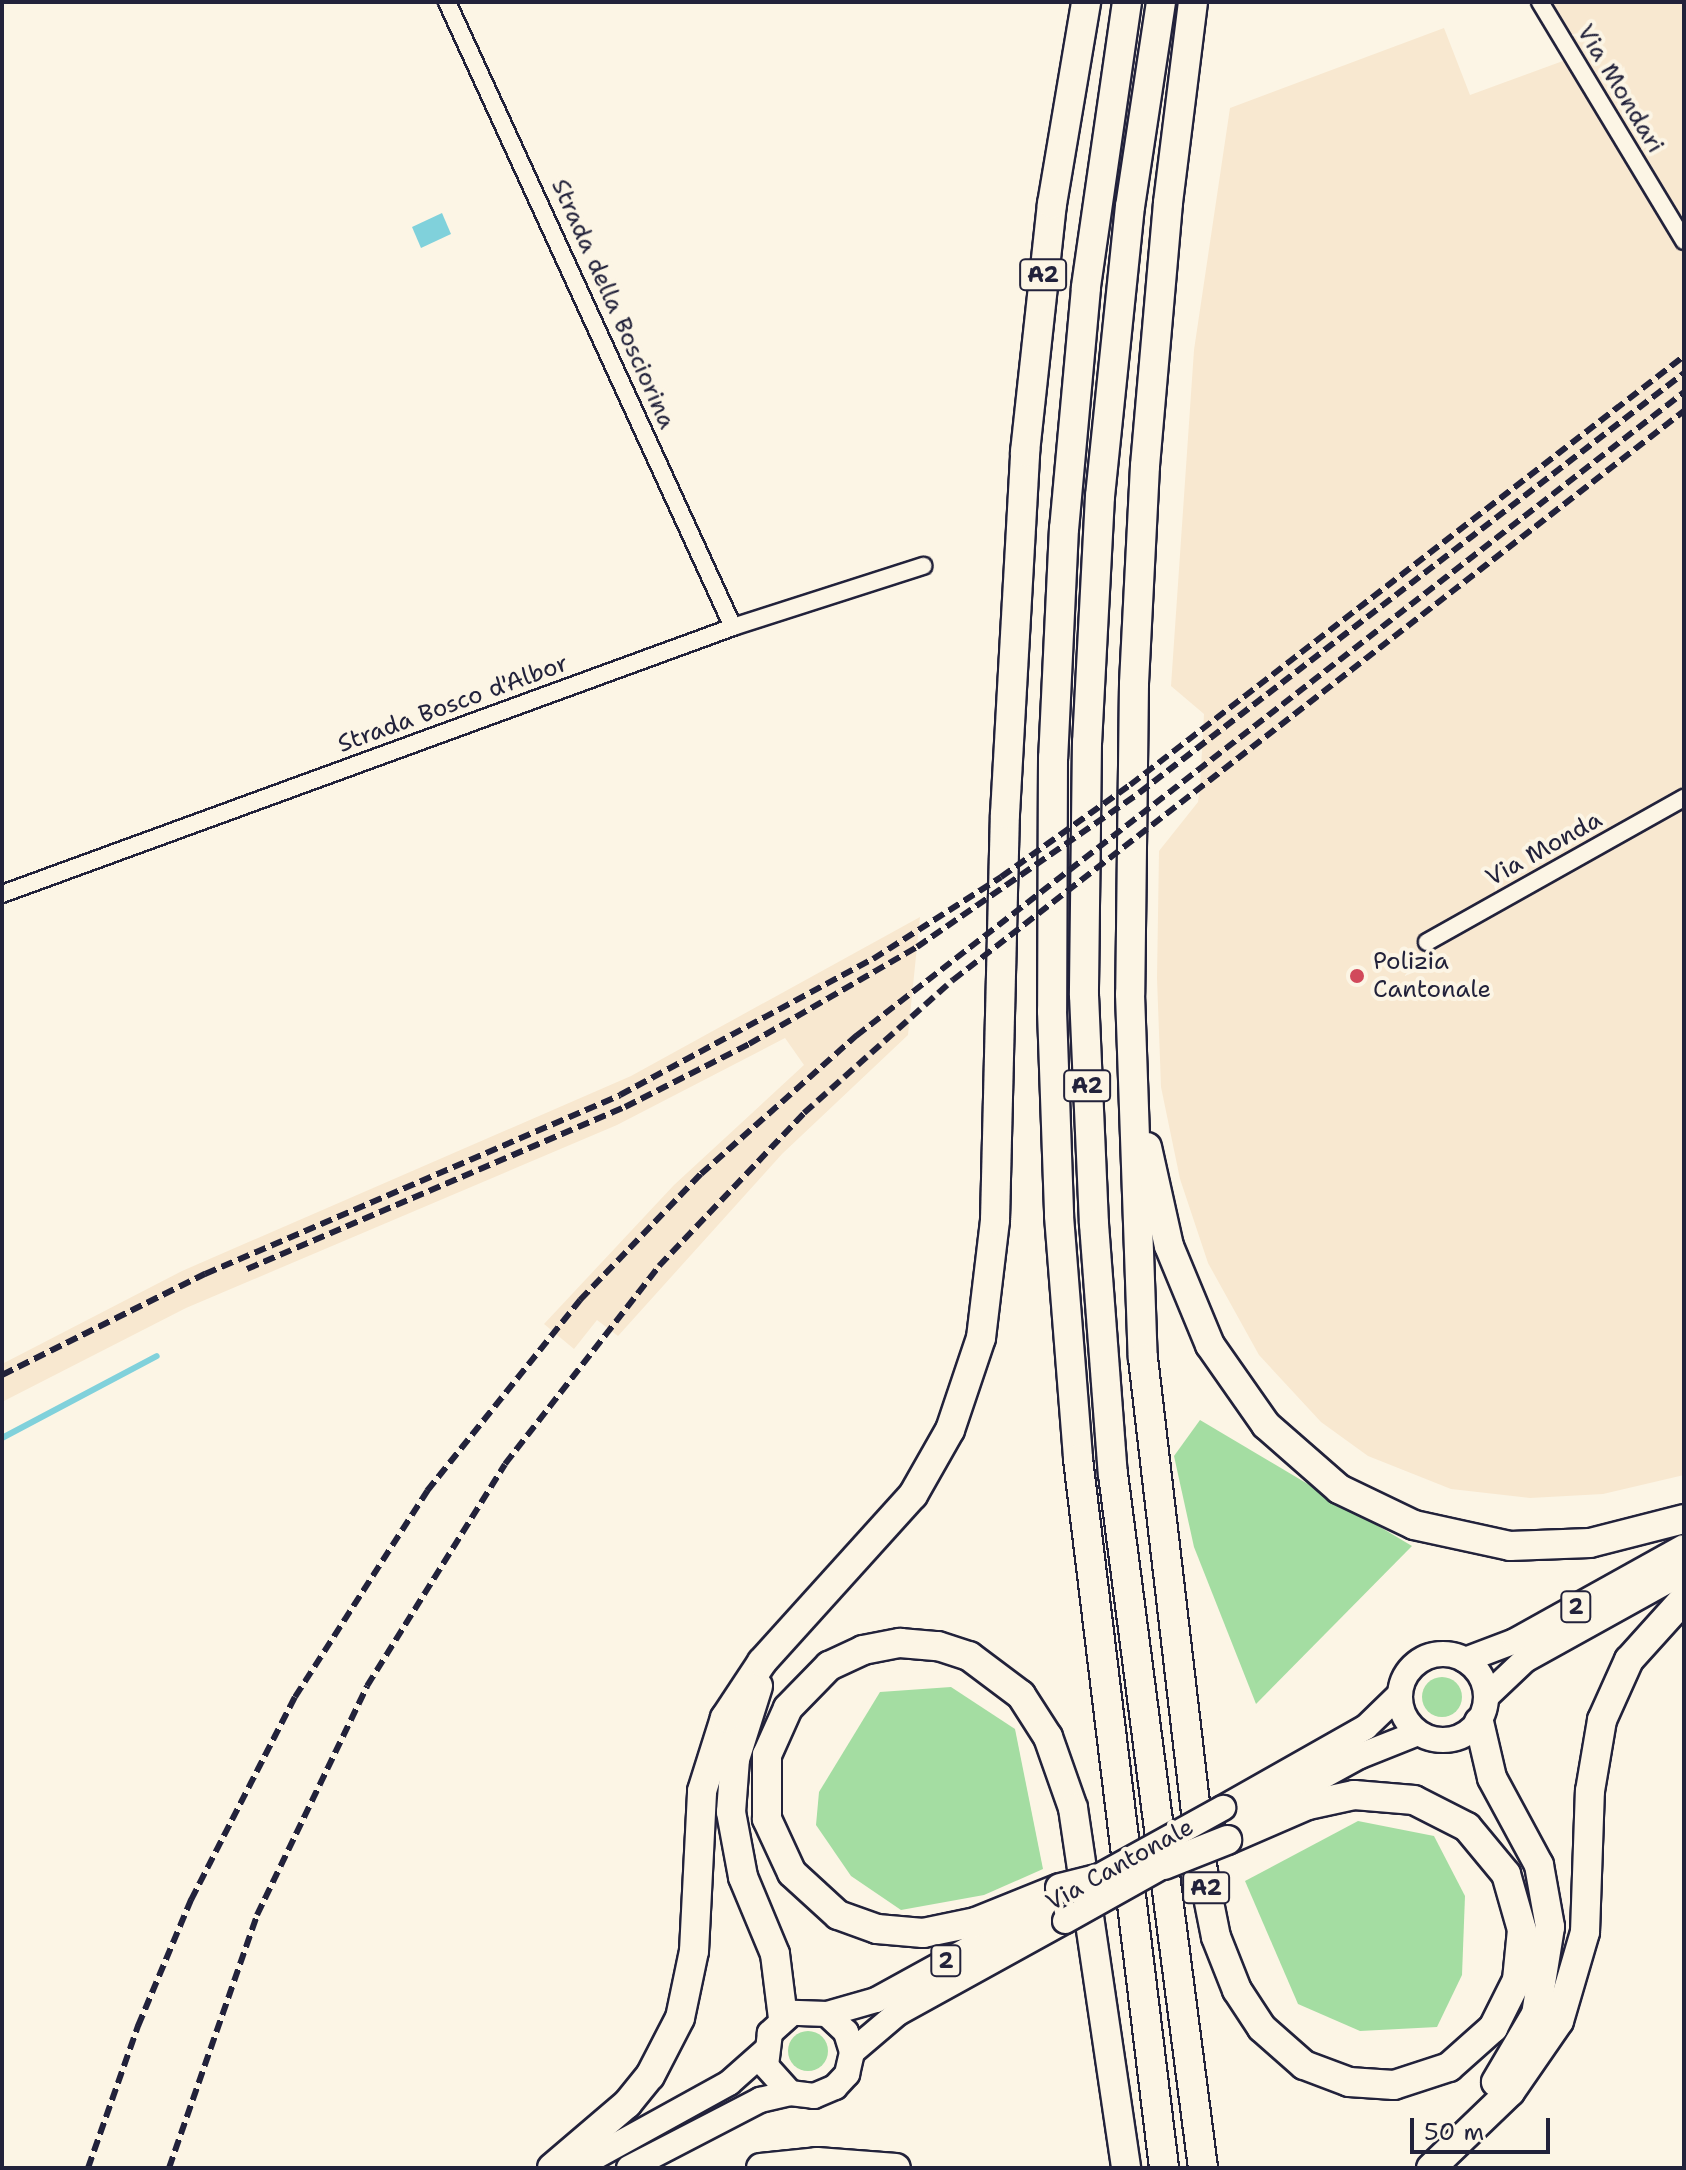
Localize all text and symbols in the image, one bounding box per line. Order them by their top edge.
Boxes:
street label: Via Mondari [1570,19,1670,159]
street label: Strada della Bosciorina [545,175,681,433]
road number: A2 [1019,257,1067,293]
street label: Strada Bosco d'Albor [334,649,572,759]
street label: Via Monda [1481,805,1607,893]
place label: Polizia Cantonale [1373,948,1491,1004]
marker: Polizia Cantonale [1348,967,1366,985]
road number: A2 [1063,1068,1111,1104]
road number: 2 [1560,1589,1592,1625]
street label: Via Cantonale [1041,1813,1199,1917]
road number: A2 [1182,1870,1230,1906]
road number: 2 [930,1943,962,1979]
scale bar [1414,2102,1554,2152]
text: 50 m [1424,2116,1484,2148]

